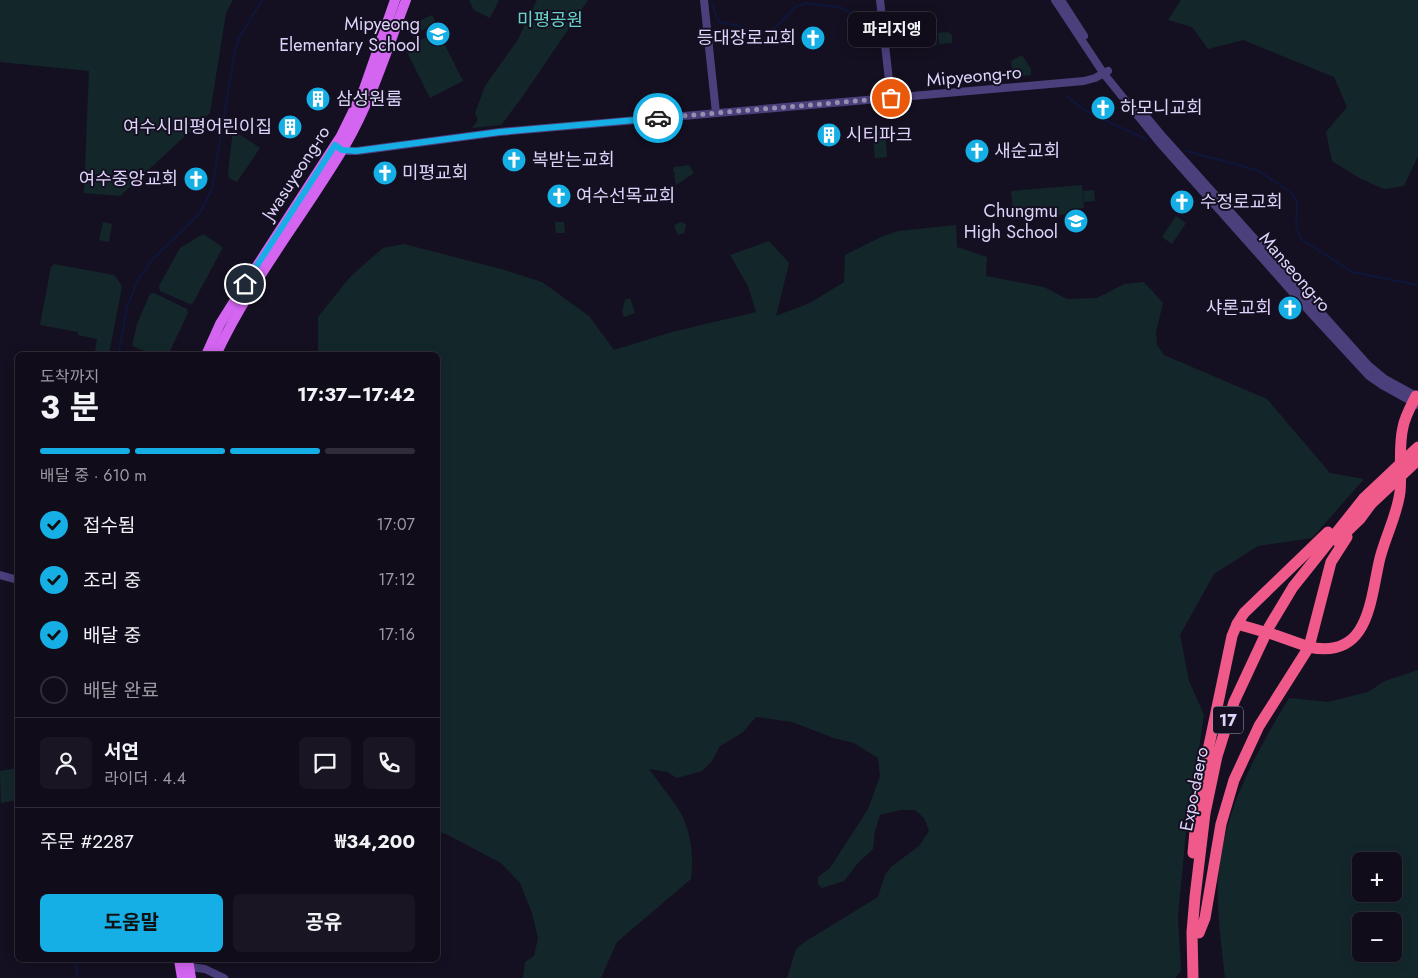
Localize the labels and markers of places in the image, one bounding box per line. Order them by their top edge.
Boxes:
place label: Mipyeong Elementary School [279,11,420,58]
callout: 파리지앵 [847,13,935,48]
school or university icon: Mipyeong Elementary School [425,21,451,47]
place label: 등대장로교회 [697,25,796,51]
church icon: 등대장로교회 [800,25,826,51]
pin [870,77,912,119]
building icon: 삼성원룸 [305,86,331,112]
place label: 삼성원룸 [336,86,402,112]
church icon: 하모니교회 [1090,95,1116,121]
place label: 하모니교회 [1120,95,1203,121]
place label: 여수시미평어린이집 [123,114,272,140]
building icon: 여수시미평어린이집 [277,114,303,140]
building icon: 시티파크 [816,122,842,148]
place label: 시티파크 [846,122,912,148]
church icon: 새순교회 [964,138,990,164]
place label: 새순교회 [994,138,1060,164]
church icon: 복받는교회 [501,147,527,173]
place label: 복받는교회 [532,147,615,173]
church icon: 미평교회 [372,160,398,186]
place label: 미평교회 [402,160,468,186]
place label: 여수중앙교회 [79,166,178,192]
church icon: 여수중앙교회 [183,166,209,192]
church icon: 여수선목교회 [546,183,572,209]
place label: 여수선목교회 [576,183,675,209]
church icon: 수정로교회 [1169,189,1195,215]
place label: 수정로교회 [1200,189,1283,215]
place label: Chungmu High School [964,198,1058,245]
school or university icon: Chungmu High School [1063,208,1089,234]
pin [224,263,266,305]
place label: 샤론교회 [1206,295,1272,321]
church icon: 샤론교회 [1277,295,1303,321]

